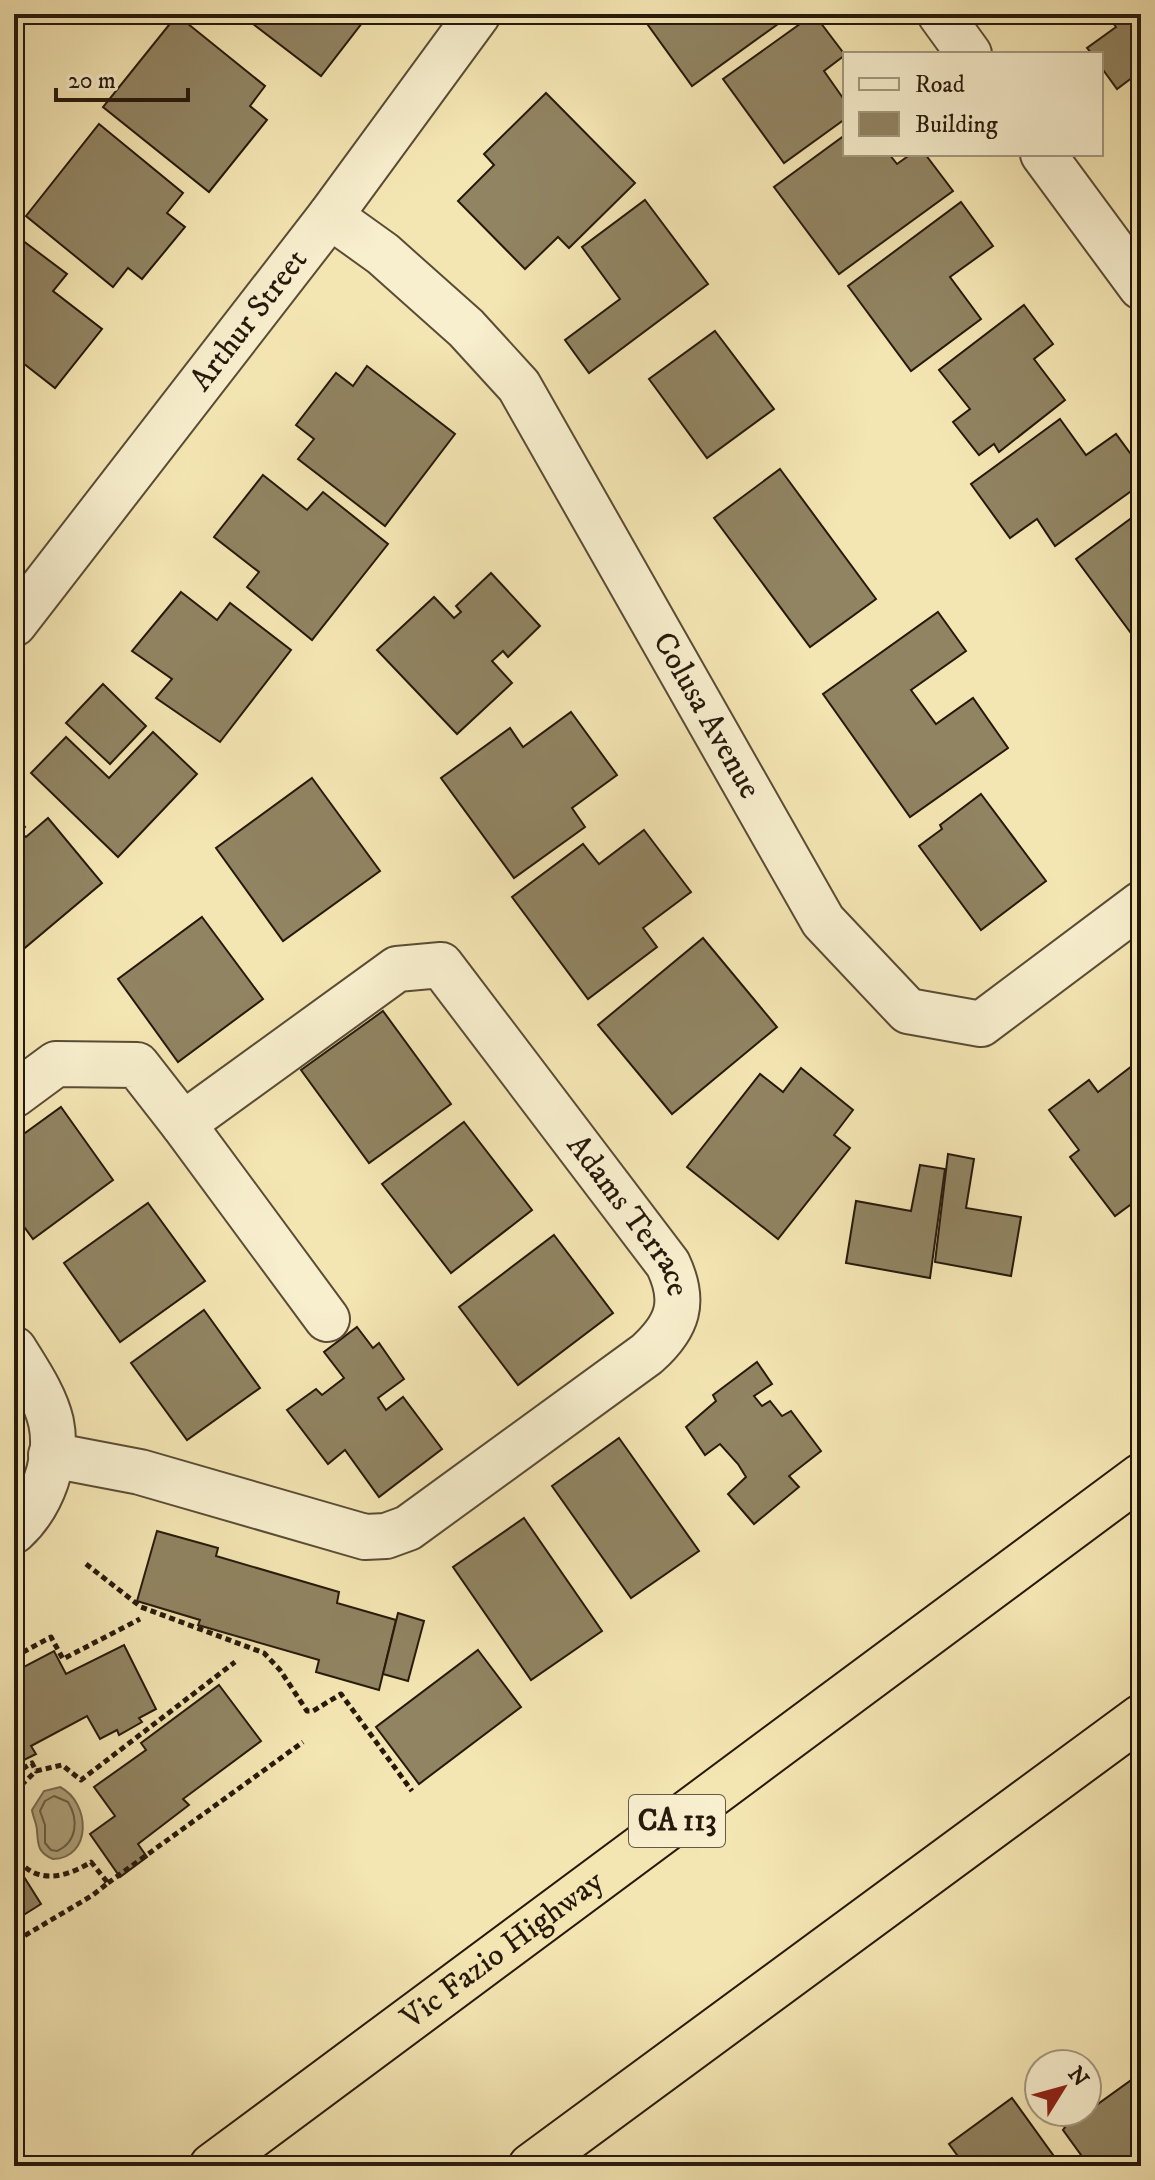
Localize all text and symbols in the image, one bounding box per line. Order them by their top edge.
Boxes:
scale bar [56,52,188,102]
legend [843,52,1103,156]
text: 20 m [68,66,116,96]
text: Road [915,70,965,100]
text: Building [915,110,998,140]
street label: Arthur Street [182,241,317,399]
street label: Colusa Avenue [643,625,769,806]
street label: Adams Terrace [557,1127,697,1299]
road number: CA 113 [629,1795,725,1847]
street label: Vic Fazio Highway [393,1861,612,2039]
north arrow [1023,2048,1103,2128]
text: N [1062,2062,1094,2092]

